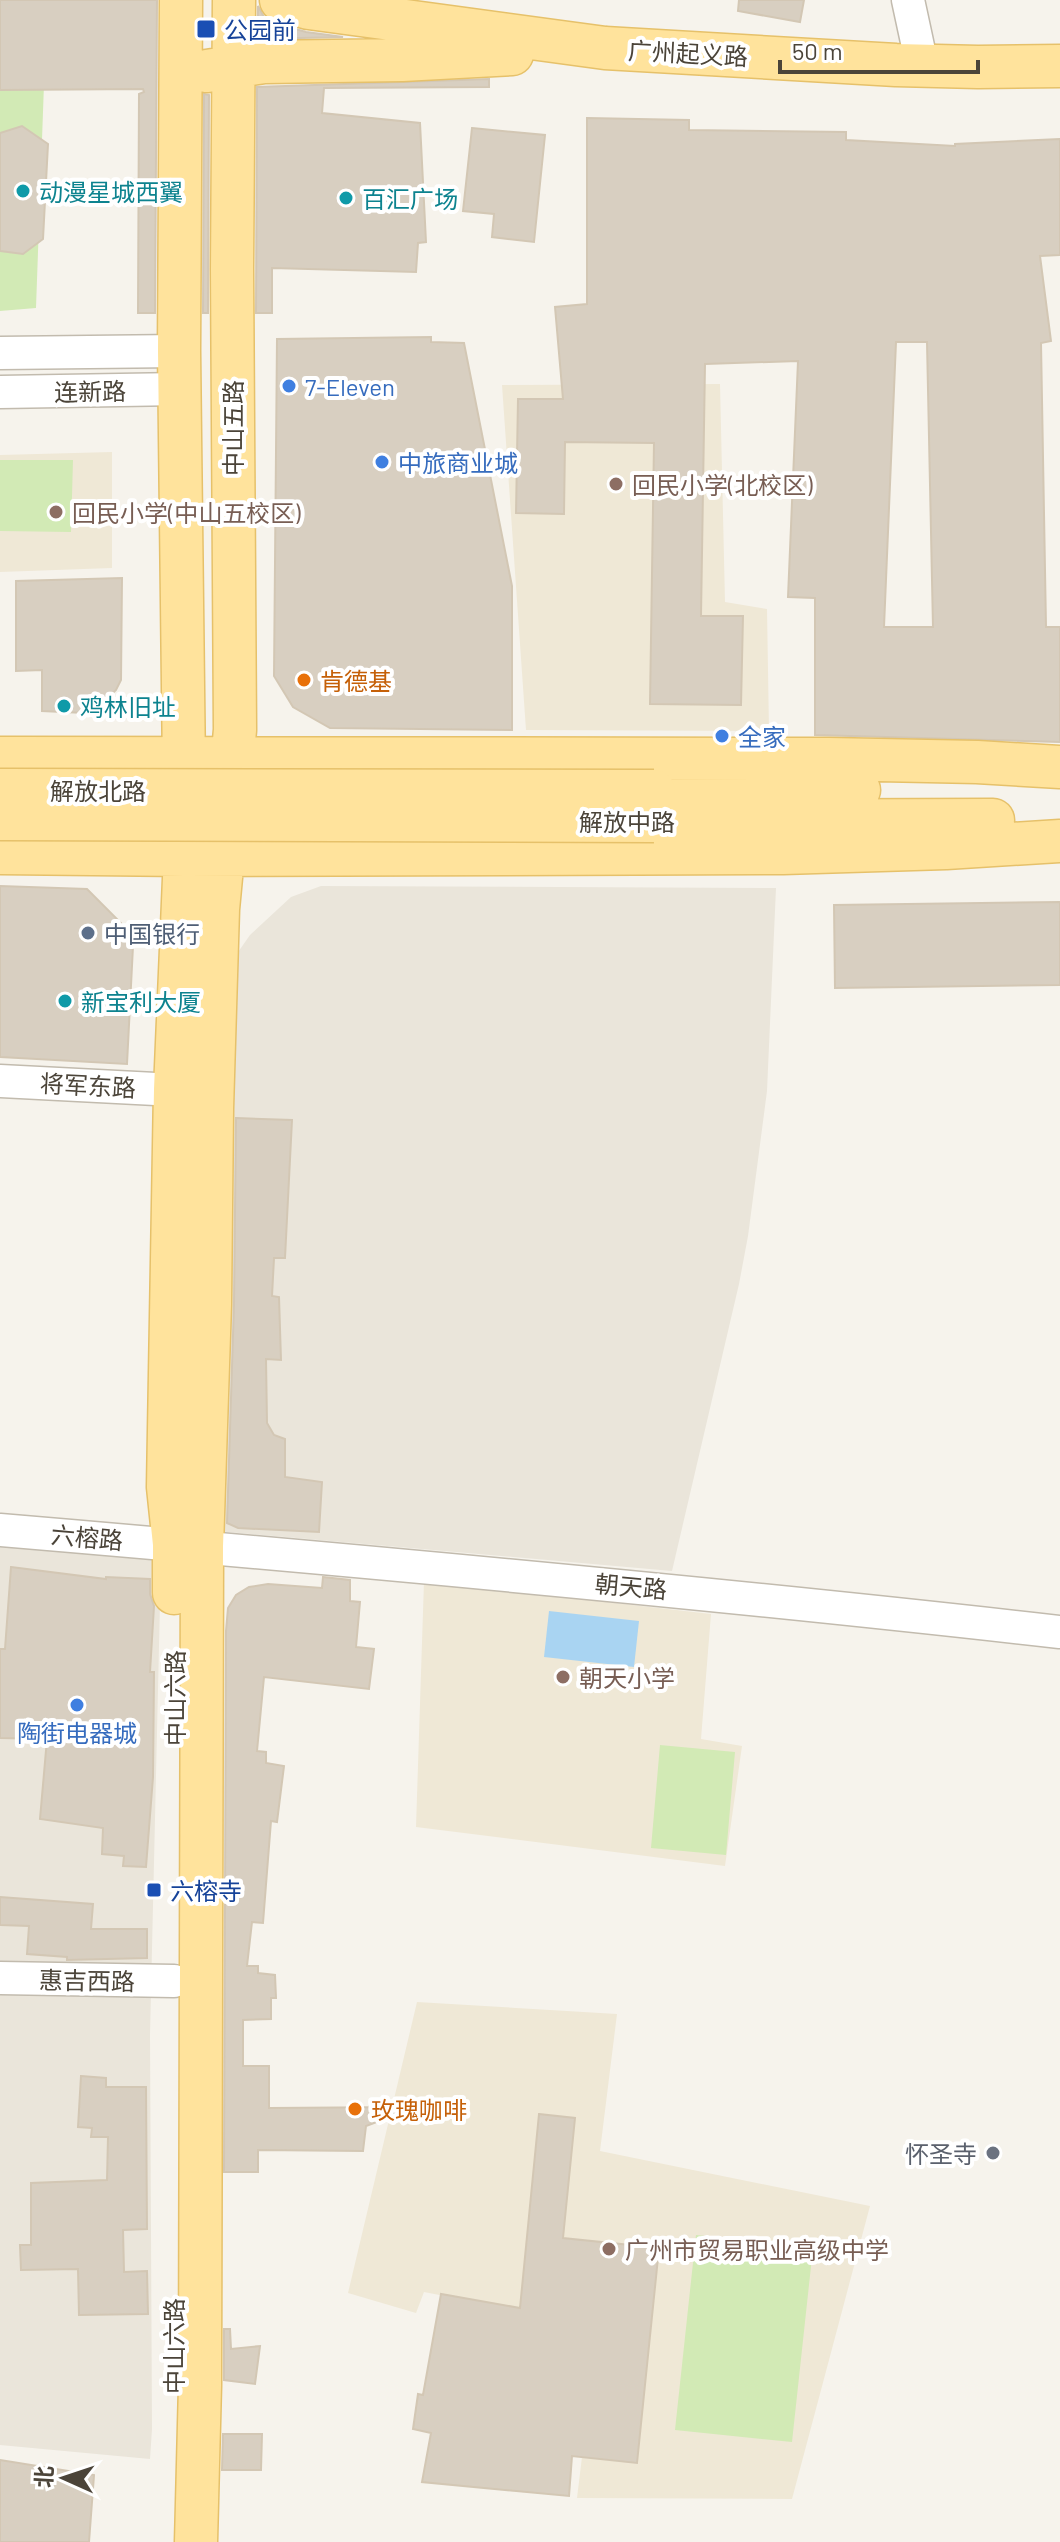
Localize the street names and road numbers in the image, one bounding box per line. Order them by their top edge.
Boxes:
street label: 广州起义路 [627,35,749,71]
street label: 连新路 [54,376,126,406]
street label: 中山五路 [218,380,247,476]
street label: 解放北路 [50,776,146,805]
street label: 解放中路 [579,807,675,836]
street label: 将军东路 [39,1068,137,1102]
street label: 六榕路 [50,1519,124,1555]
street label: 朝天路 [594,1568,668,1604]
street label: 中山六路 [160,1650,189,1746]
street label: 惠吉西路 [39,1965,135,1995]
street label: 中山六路 [159,2298,188,2394]

